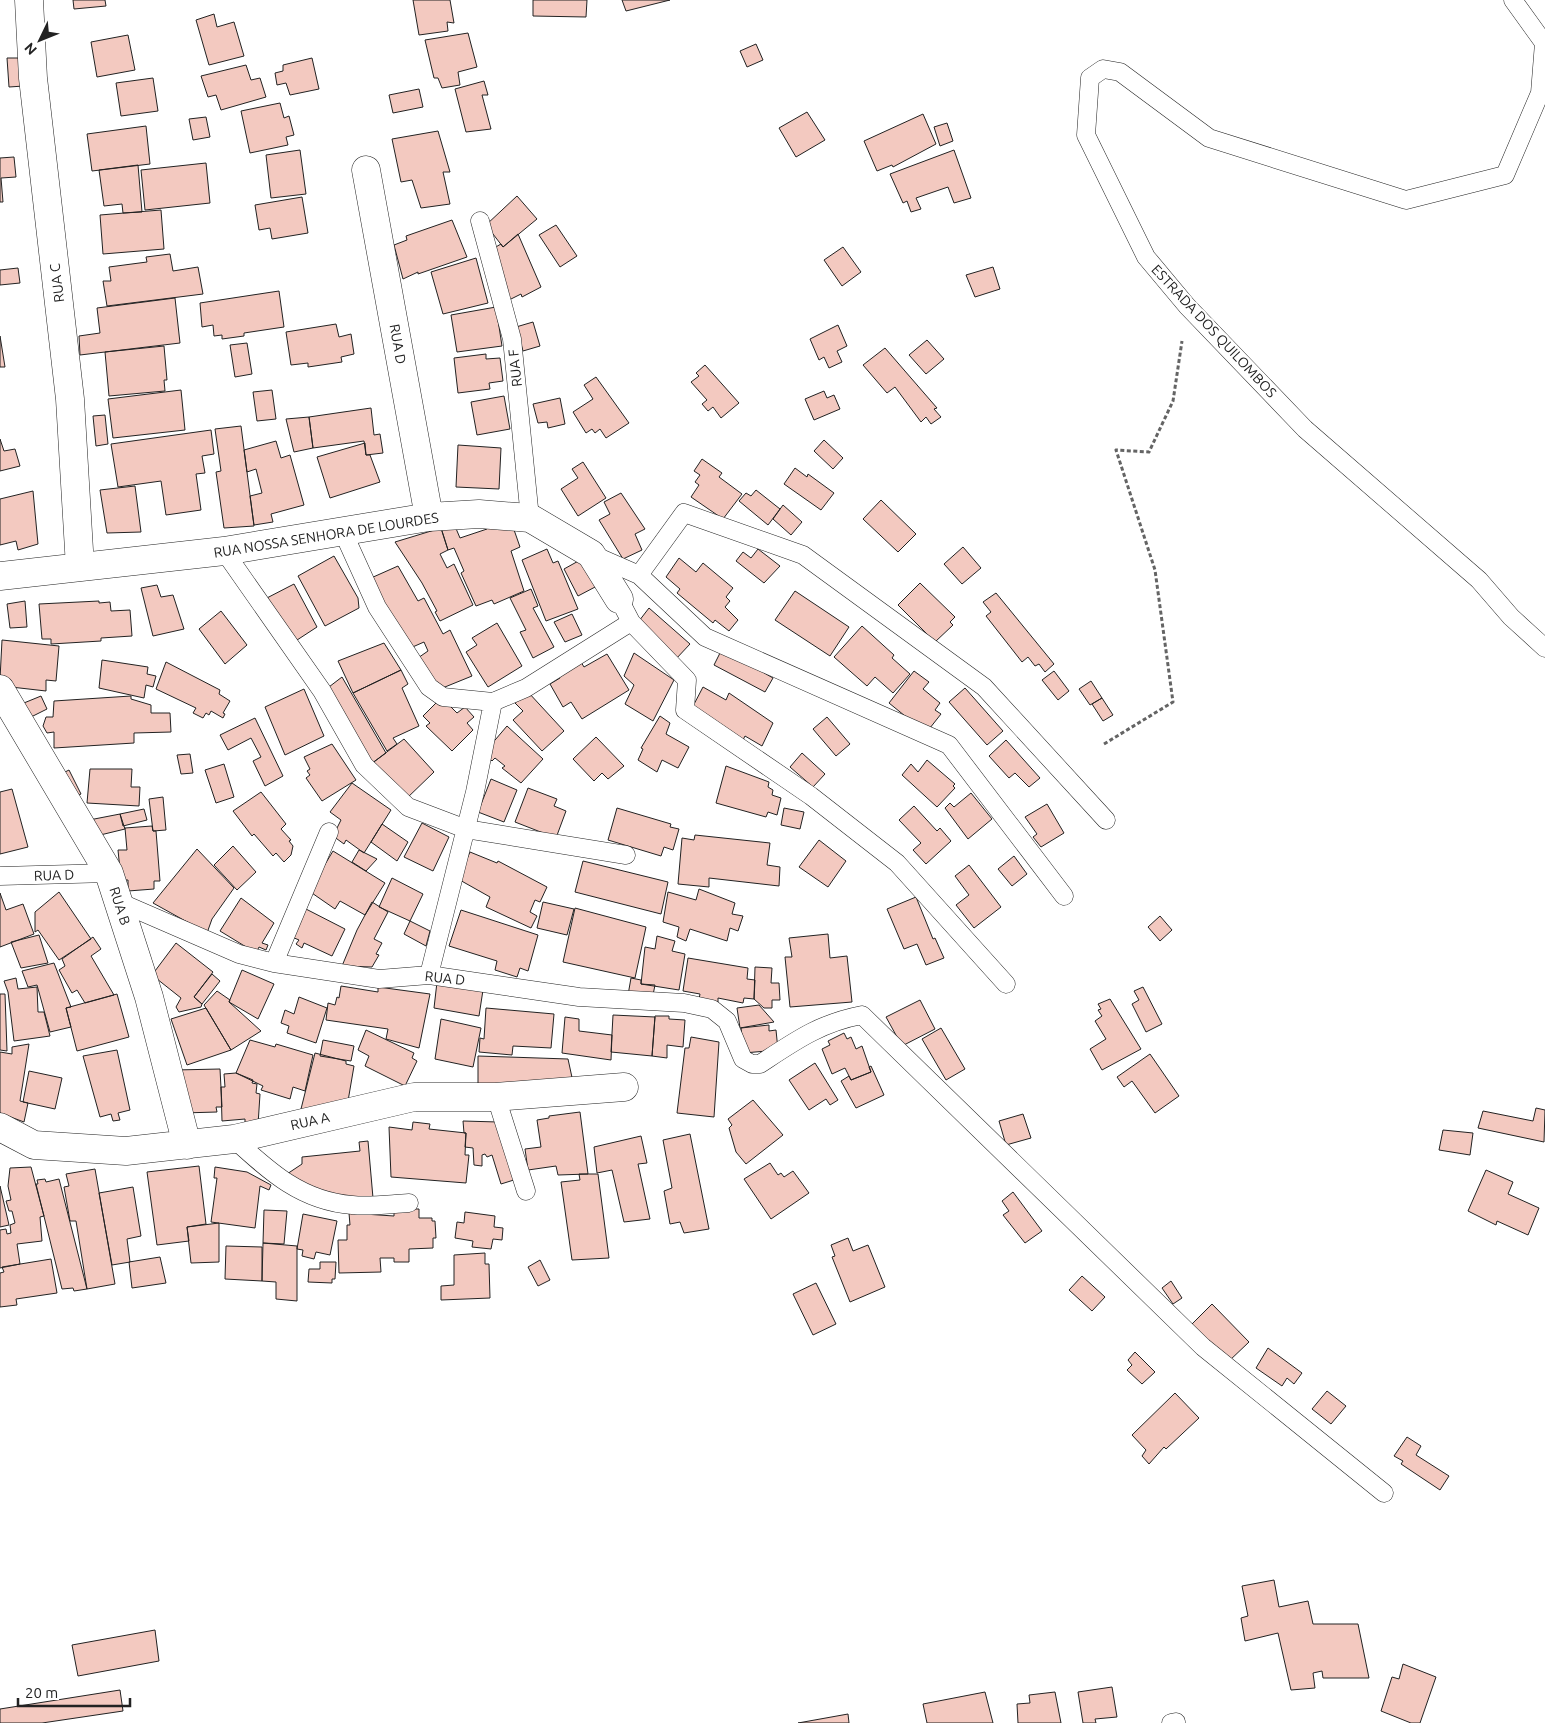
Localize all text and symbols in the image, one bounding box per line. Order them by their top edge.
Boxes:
north arrow [15,15,65,65]
text: N [21,40,40,58]
street label: ESTRADA DOS QUILOMBOS [1148,261,1280,401]
street label: RUA C [47,262,67,303]
street label: RUA D [387,323,409,365]
street label: RUA F [505,348,525,388]
street label: RUA NOSSA SENHORA DE LOURDES [212,509,440,561]
street label: RUA D [34,866,75,884]
street label: RUA B [106,885,134,927]
street label: RUA D [424,968,466,988]
street label: RUA A [289,1109,331,1133]
scale bar [18,1676,130,1708]
text: 20 m [25,1684,58,1701]

